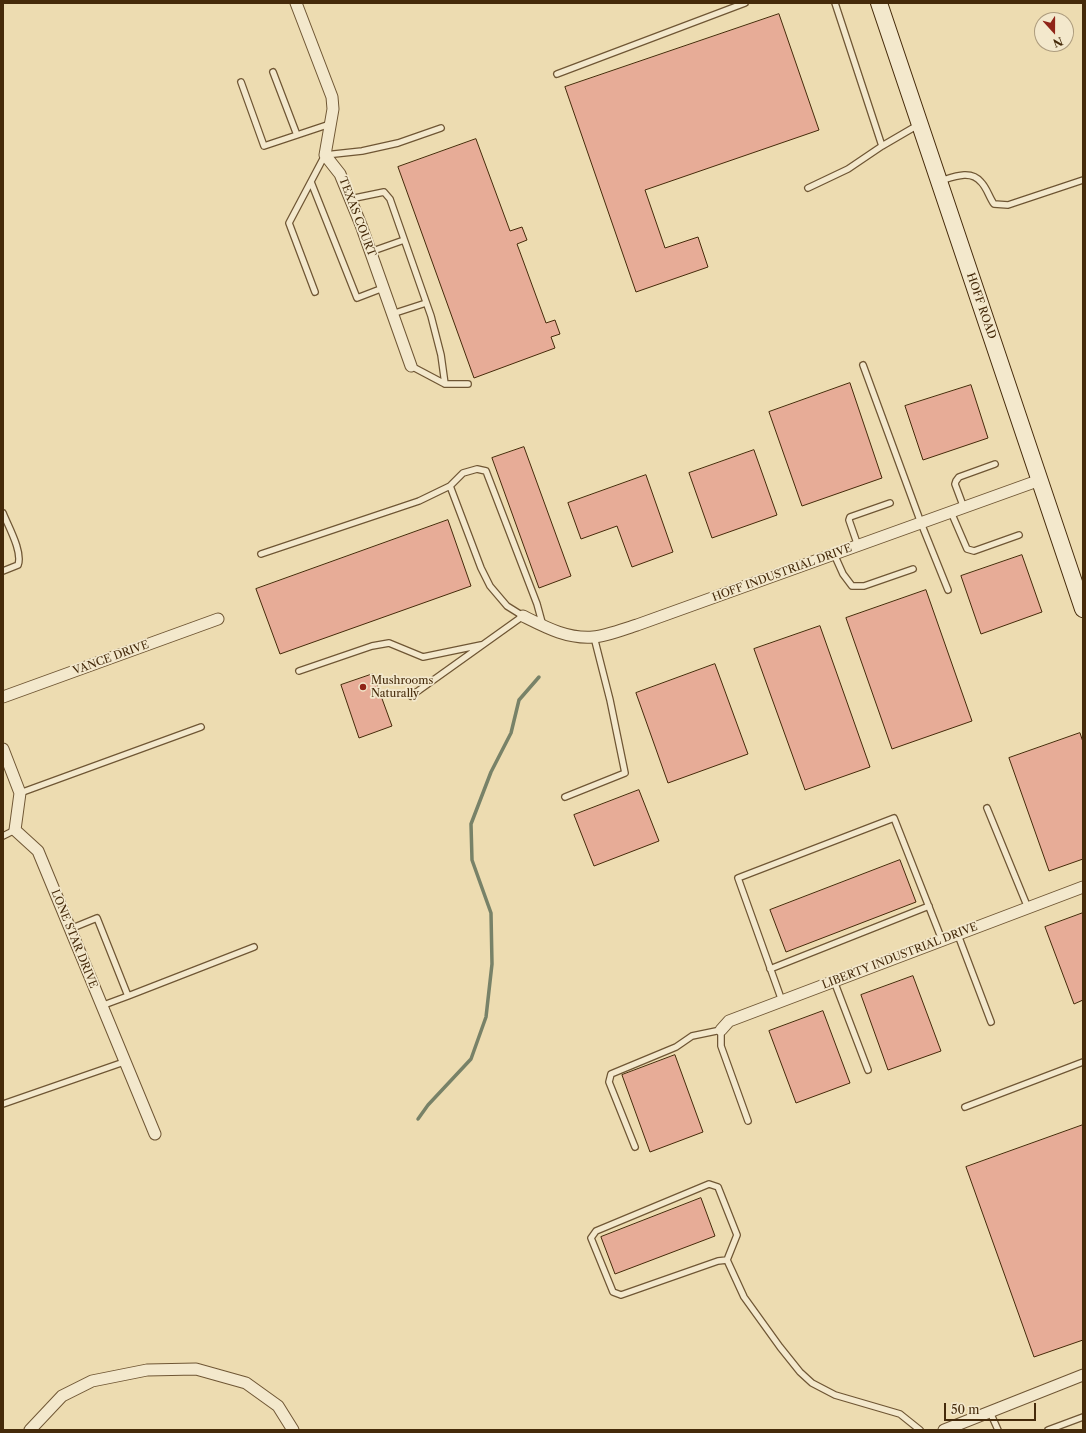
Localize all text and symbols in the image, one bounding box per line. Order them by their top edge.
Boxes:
north arrow [1034,12,1074,52]
text: N [1051,34,1065,51]
street label: TEXAS COURT [336,175,378,259]
street label: HOFF ROAD [963,271,999,341]
street label: HOFF INDUSTRIAL DRIVE [710,542,854,604]
street label: VANCE DRIVE [71,638,151,678]
place label: Mushrooms Naturally [371,674,433,700]
marker: Mushrooms Naturally [358,682,368,692]
street label: LONE STAR DRIVE [48,888,100,990]
street label: LIBERTY INDUSTRIAL DRIVE [820,920,980,992]
scale bar [946,1395,1038,1421]
text: 50 m [951,1402,980,1417]

